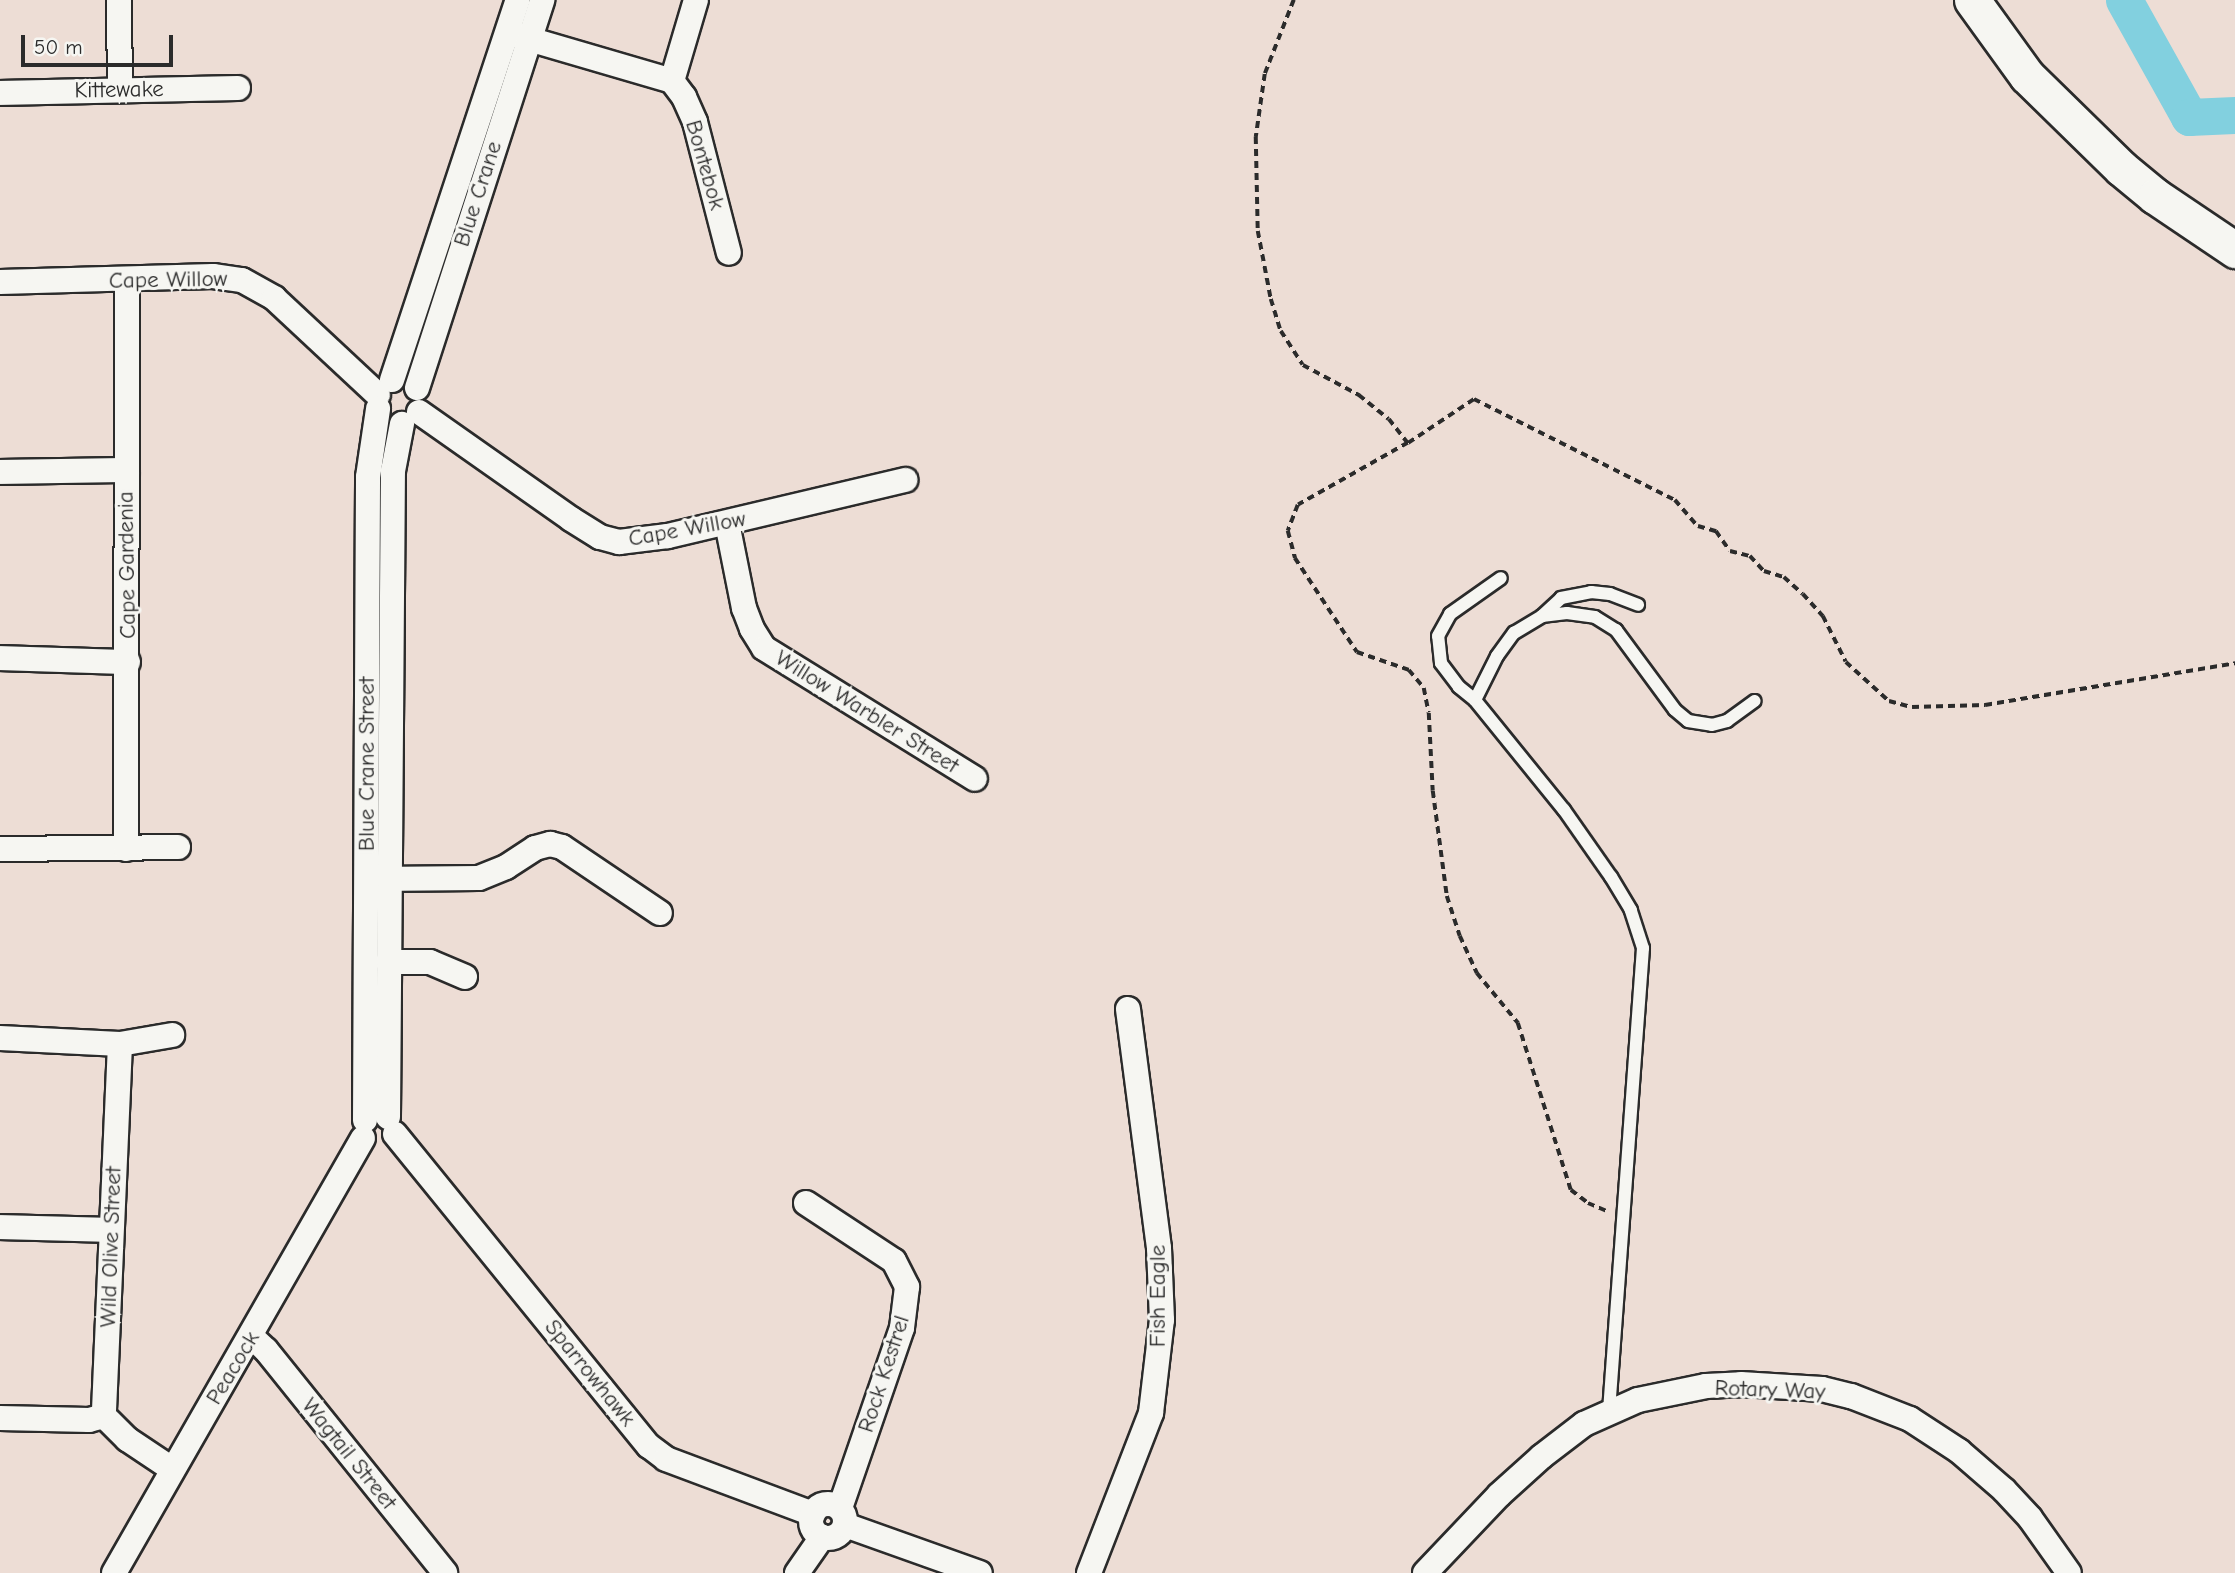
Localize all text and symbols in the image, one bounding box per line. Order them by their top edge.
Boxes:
scale bar [24,21,177,65]
text: 50 m [34,35,83,59]
street label: Kittewake [74,75,164,105]
street label: Bontebok [679,117,731,213]
street label: Blue Crane [448,138,508,250]
street label: Cape Willow [109,265,227,295]
street label: Cape Gardenia [112,491,142,639]
street label: Cape Willow [626,505,748,553]
street label: Willow Warbler Street [770,644,964,780]
street label: Blue Crane Street [353,677,381,851]
street label: Wild Olive Street [94,1166,128,1328]
street label: Fish Eagle [1144,1245,1172,1347]
street label: Rock Kestrel [852,1312,916,1436]
street label: Sparrowhawk [539,1314,641,1432]
street label: Peacock [200,1326,266,1410]
street label: Rotary Way [1714,1374,1826,1406]
street label: Wagtail Street [296,1393,402,1515]

